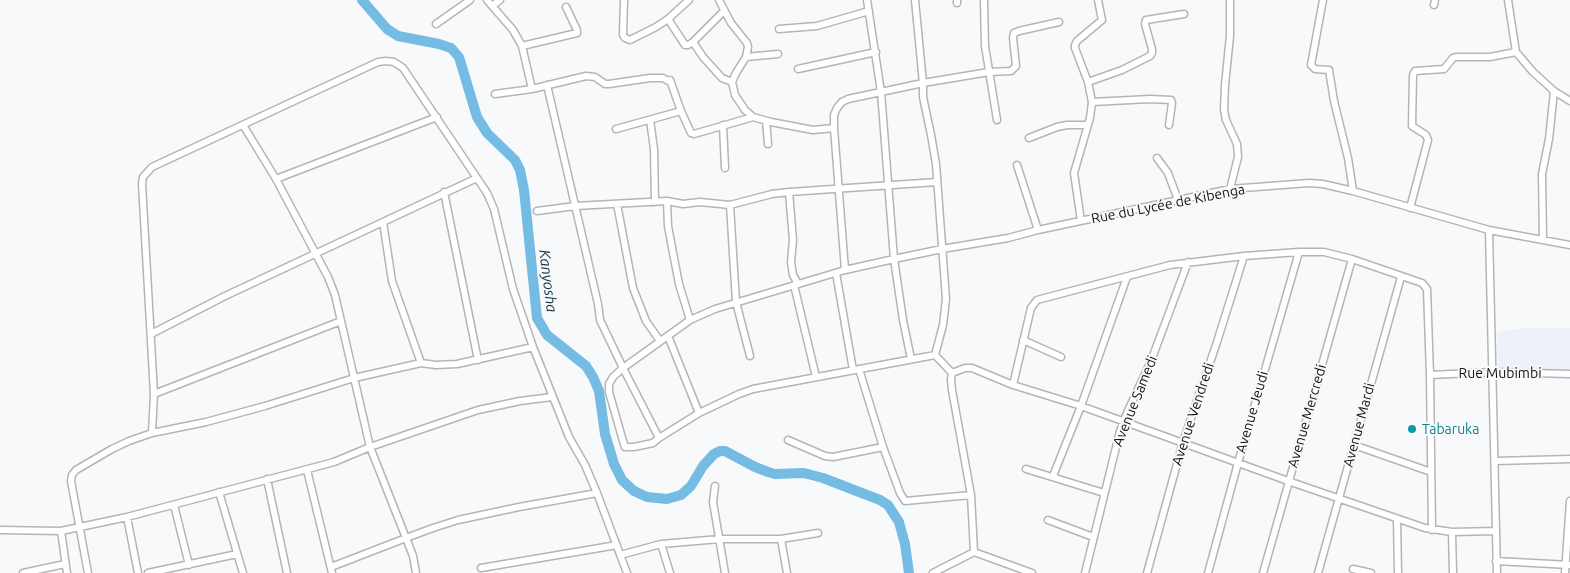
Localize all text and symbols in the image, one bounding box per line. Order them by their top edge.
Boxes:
street label: Rue du Lycée de Kibenga [1090,181,1246,227]
water label: Kanyosha [535,249,561,313]
street label: Avenue Samedi [1109,353,1161,449]
street label: Avenue Vendredi [1168,360,1218,468]
street label: Avenue Mercredi [1284,362,1330,470]
street label: Rue Mubimbi [1458,365,1542,381]
street label: Avenue Jeudi [1232,369,1272,455]
street label: Avenue Mardi [1340,381,1378,469]
place label: Tabaruka [1422,421,1479,437]
marker: Tabaruka [1406,423,1418,435]

